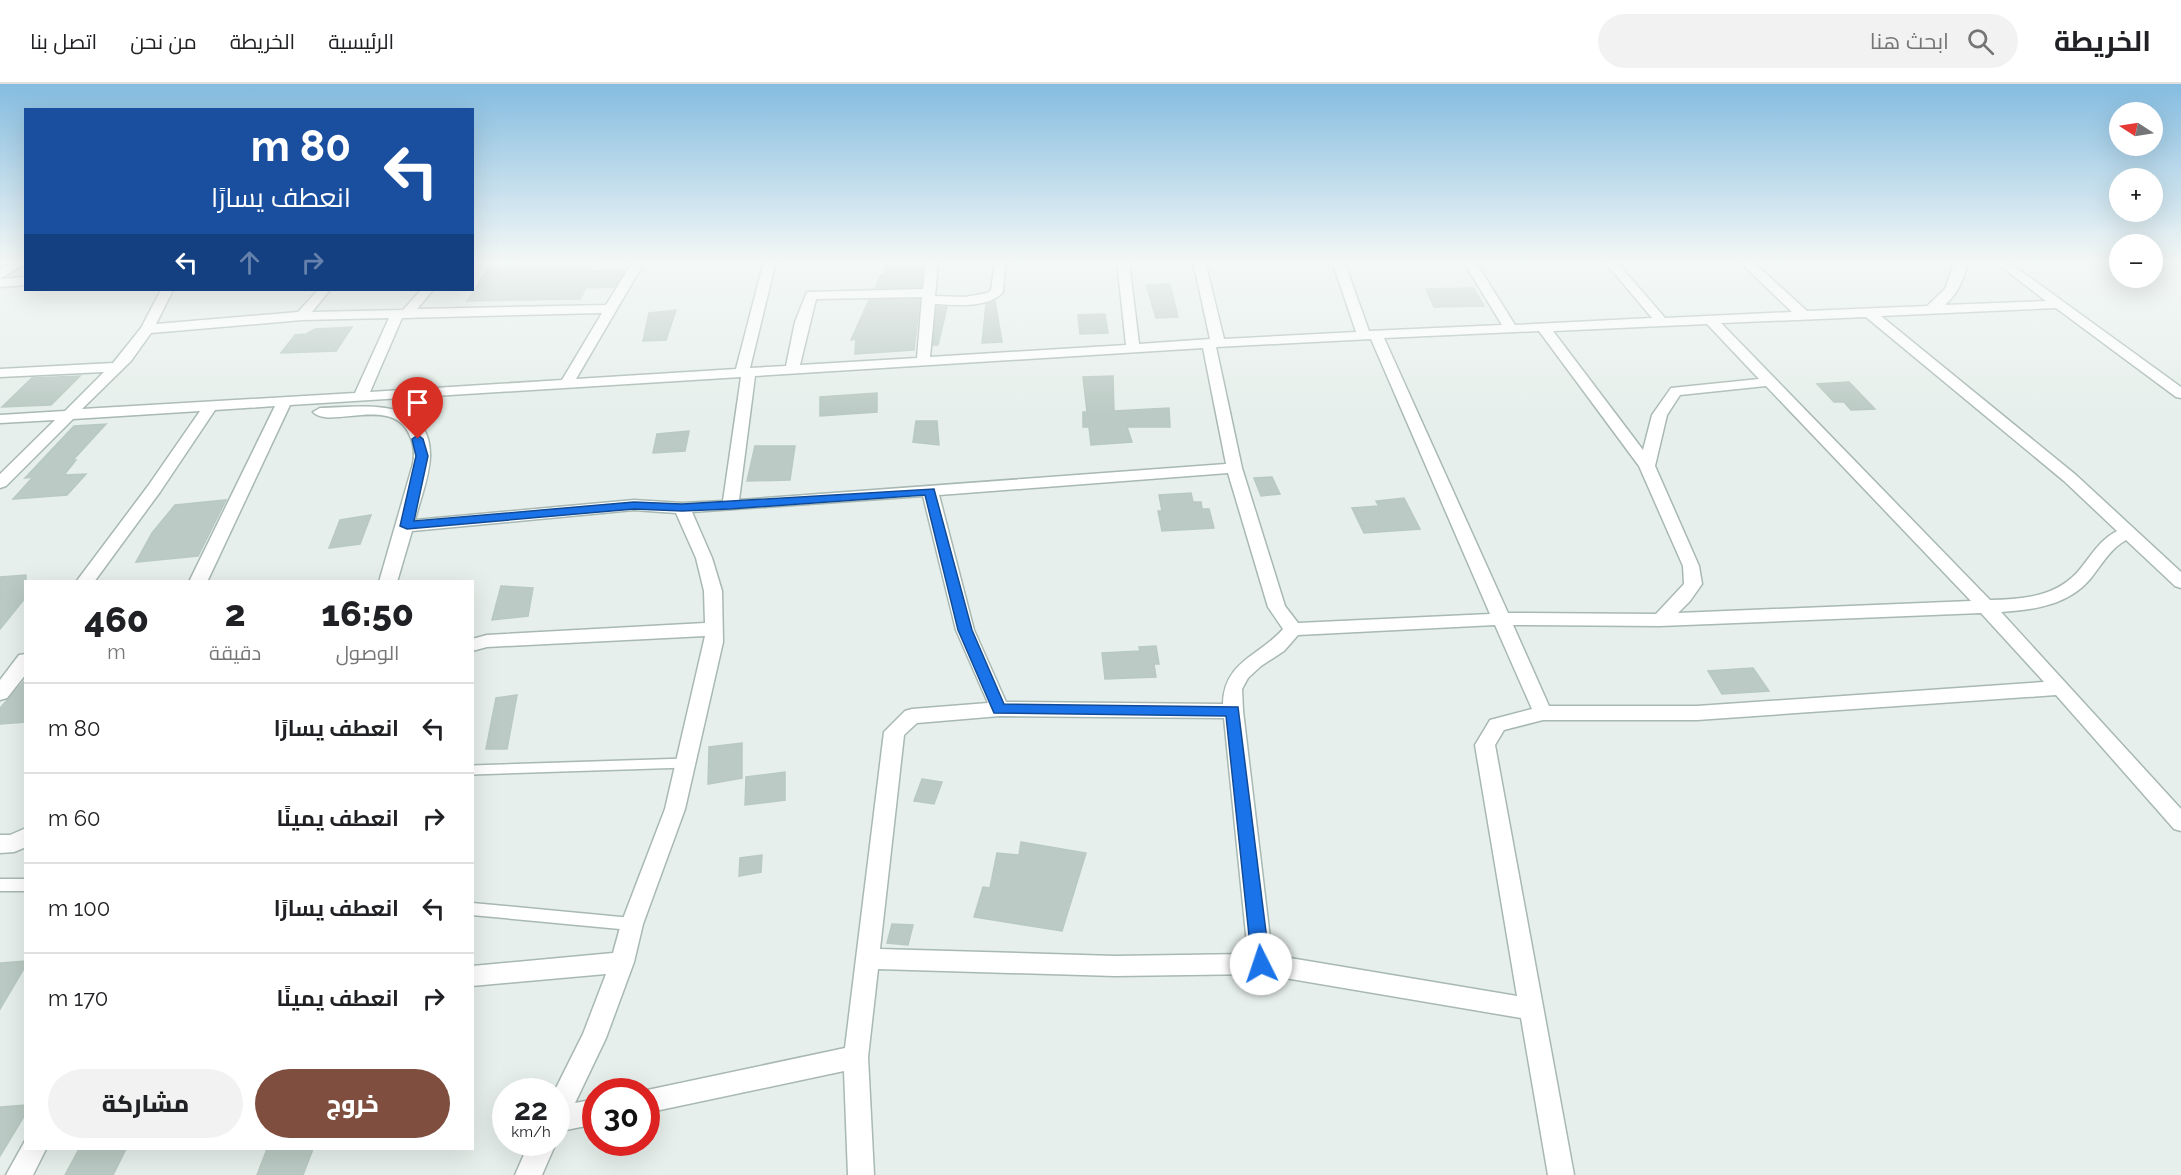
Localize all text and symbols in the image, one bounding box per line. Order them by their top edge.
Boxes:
search box [1598,14,2018,68]
icon: search [1964,25,1997,58]
text: الخريطة [2054,25,2151,58]
text: ابحث هنا [1870,28,1949,54]
text: اتصل بنا [30,29,97,54]
text: من نحن [130,29,197,54]
text: الخريطة [230,29,295,54]
text: الرئيسية [328,29,394,54]
north arrow [2109,102,2163,156]
map controls [2109,102,2163,288]
text: 80 m [251,122,351,171]
icon: left [372,132,450,210]
button: + [2109,168,2163,222]
text: انعطف يسارًا [211,182,351,213]
button: − [2109,234,2163,288]
icon: left [170,246,203,279]
icon: ahead [233,246,266,279]
icon: right [296,246,329,279]
pin [392,377,443,439]
icon: arrive [401,386,434,419]
text: 2 [225,592,246,634]
text: 16:50 [321,592,414,634]
text: 460 [84,598,149,640]
text: m [107,640,126,664]
text: دقيقة [209,641,261,665]
text: الوصول [336,641,399,665]
icon: left [417,712,450,745]
text: 80 m [48,715,100,741]
text: انعطف يسارًا [274,715,399,741]
icon: right [417,802,450,835]
text: 60 m [48,805,101,831]
text: انعطف يمينًا [276,805,399,831]
icon: left [417,892,450,925]
text: 100 m [48,895,110,921]
text: انعطف يسارًا [274,895,399,921]
position arrow [1229,932,1293,996]
icon: right [417,982,450,1015]
text: 170 m [48,985,108,1011]
text: انعطف يمينًا [276,985,399,1011]
button: مشاركة [48,1069,243,1138]
button: خروج [255,1069,450,1138]
speed limit sign: 30 [582,1078,660,1156]
text: 22 [514,1092,548,1127]
text: km/h [511,1123,551,1141]

